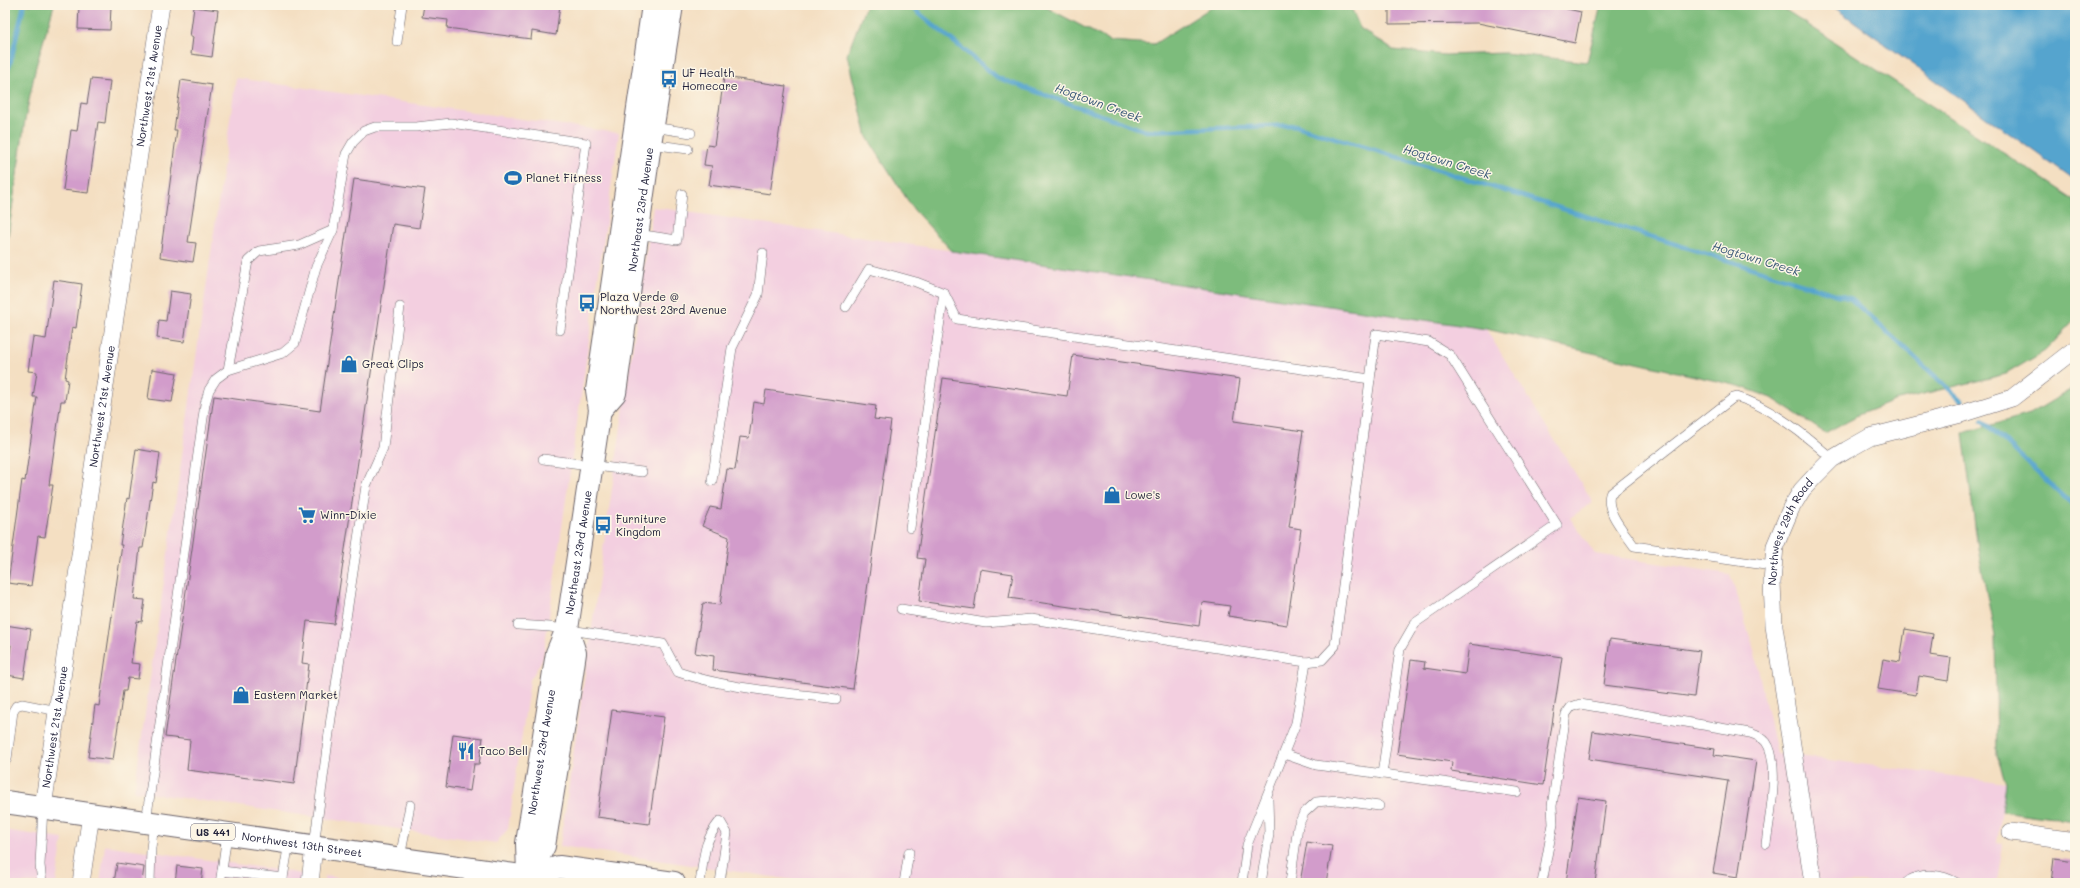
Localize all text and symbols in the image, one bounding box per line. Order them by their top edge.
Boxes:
street label: Northwest 21st Avenue [132,23,165,148]
place label: UF Health Homecare [682,65,738,93]
bus stop icon: UF Health Homecare [659,69,679,89]
water label: Hogtown Creek [1053,79,1144,125]
water label: Hogtown Creek [1402,140,1494,182]
street label: Northeast 23rd Avenue [624,146,656,273]
sports icon: Planet Fitness [503,168,523,188]
place label: Planet Fitness [526,170,602,185]
water label: Hogtown Creek [1711,237,1803,279]
place label: Plaza Verde @ Northwest 23rd Avenue [600,289,727,317]
bus stop icon: Plaza Verde @ Northwest 23rd Avenue [577,293,597,313]
street label: Northwest 21st Avenue [85,344,118,468]
shop icon: Great Clips [339,354,359,374]
place label: Great Clips [362,356,424,371]
street label: Northwest 29th Road [1764,475,1816,586]
shop icon: Lowe's [1102,485,1122,505]
place label: Lowe's [1125,487,1160,502]
street label: Northeast 23rd Avenue [561,489,595,616]
supermarket icon: Winn-Dixie [297,505,317,525]
place label: Winn-Dixie [320,507,377,522]
place label: Furniture Kingdom [616,511,667,539]
bus stop icon: Furniture Kingdom [593,515,613,535]
street label: Northwest 21st Avenue [38,665,71,789]
shop icon: Eastern Market [231,685,251,705]
place label: Eastern Market [254,687,338,702]
street label: Northwest 23rd Avenue [524,688,558,816]
restaurant icon: Taco Bell [456,741,476,761]
place label: Taco Bell [479,743,528,758]
road number: US 441 [191,824,235,840]
street label: Northwest 13th Street [241,828,363,860]

